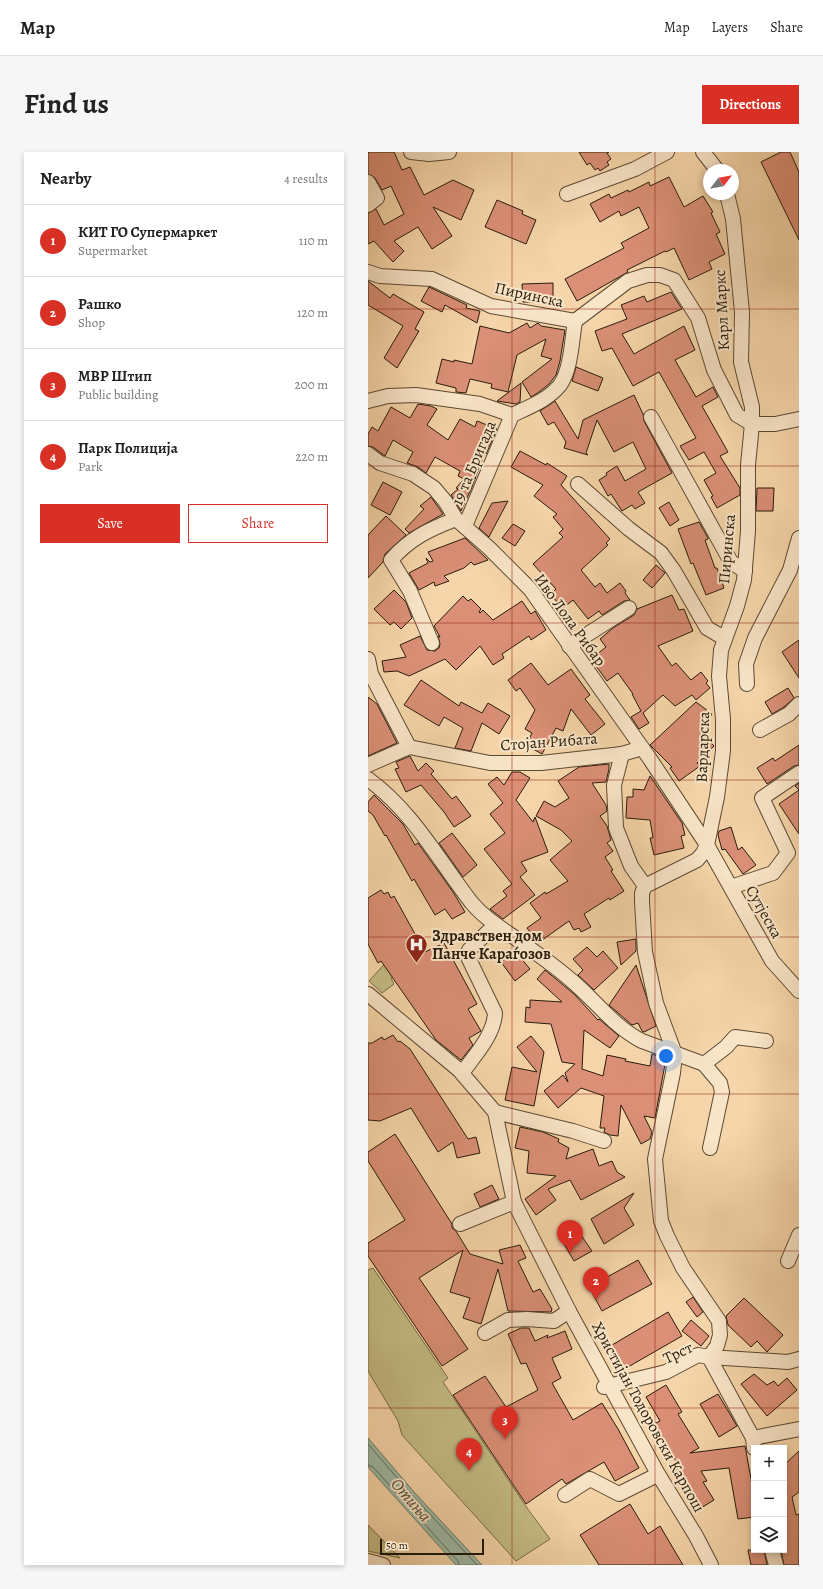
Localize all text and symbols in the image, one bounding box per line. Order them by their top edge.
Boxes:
text: Map [20,15,55,41]
text: Map [664,18,690,37]
text: Layers [712,18,748,37]
text: Share [770,18,803,37]
text: Find us [24,85,109,123]
button: Directions [702,85,799,124]
north arrow [703,164,739,200]
text: Nearby [40,167,91,190]
text: 4 results [284,170,328,187]
text: КИТ ГО Супермаркет [78,222,217,242]
text: 1 [51,232,55,249]
text: 110 m [299,232,328,249]
text: Supermarket [78,242,148,259]
street label: Карл Маркс [709,269,735,351]
street label: Пиринска [492,277,566,313]
text: Рашко [78,294,121,314]
text: 2 [50,304,56,321]
text: 120 m [297,304,328,321]
text: Shop [78,314,105,331]
text: МВР Штип [78,366,152,386]
text: 3 [50,376,56,393]
text: 200 m [295,376,328,393]
text: Public building [78,386,158,403]
street label: 19 та Бригада [446,417,502,509]
text: Парк Полиција [78,438,178,458]
text: 4 [50,448,56,465]
text: 220 m [295,448,328,465]
text: Park [78,458,102,475]
button: Save [40,504,180,543]
button: Share [188,504,328,543]
street label: Пиринска [713,513,741,585]
street label: Иво Лола Рибар [529,569,611,671]
street label: Вардарска [691,710,715,783]
street label: Стојан Рибата [500,728,599,756]
street label: Сутјеска [740,881,788,943]
place label: Здравствен дом Панче Караѓозов [432,925,551,965]
hospital icon: Здравствен дом Панче Караѓозов [403,932,429,965]
your location [656,1046,676,1066]
pin: 1 [557,1220,583,1253]
pin: 2 [583,1267,609,1300]
street label: Христијан Тодоровски Карпош [586,1318,710,1516]
street label: Трст [659,1337,697,1369]
pin: 3 [492,1406,518,1439]
pin: 4 [456,1438,482,1471]
map controls [751,1445,787,1553]
button: + [751,1445,787,1481]
water label: Отиња [385,1473,437,1527]
button: − [751,1481,787,1517]
button: layers [751,1517,787,1553]
scale bar [380,1537,484,1556]
text: 50 m [386,1538,408,1553]

